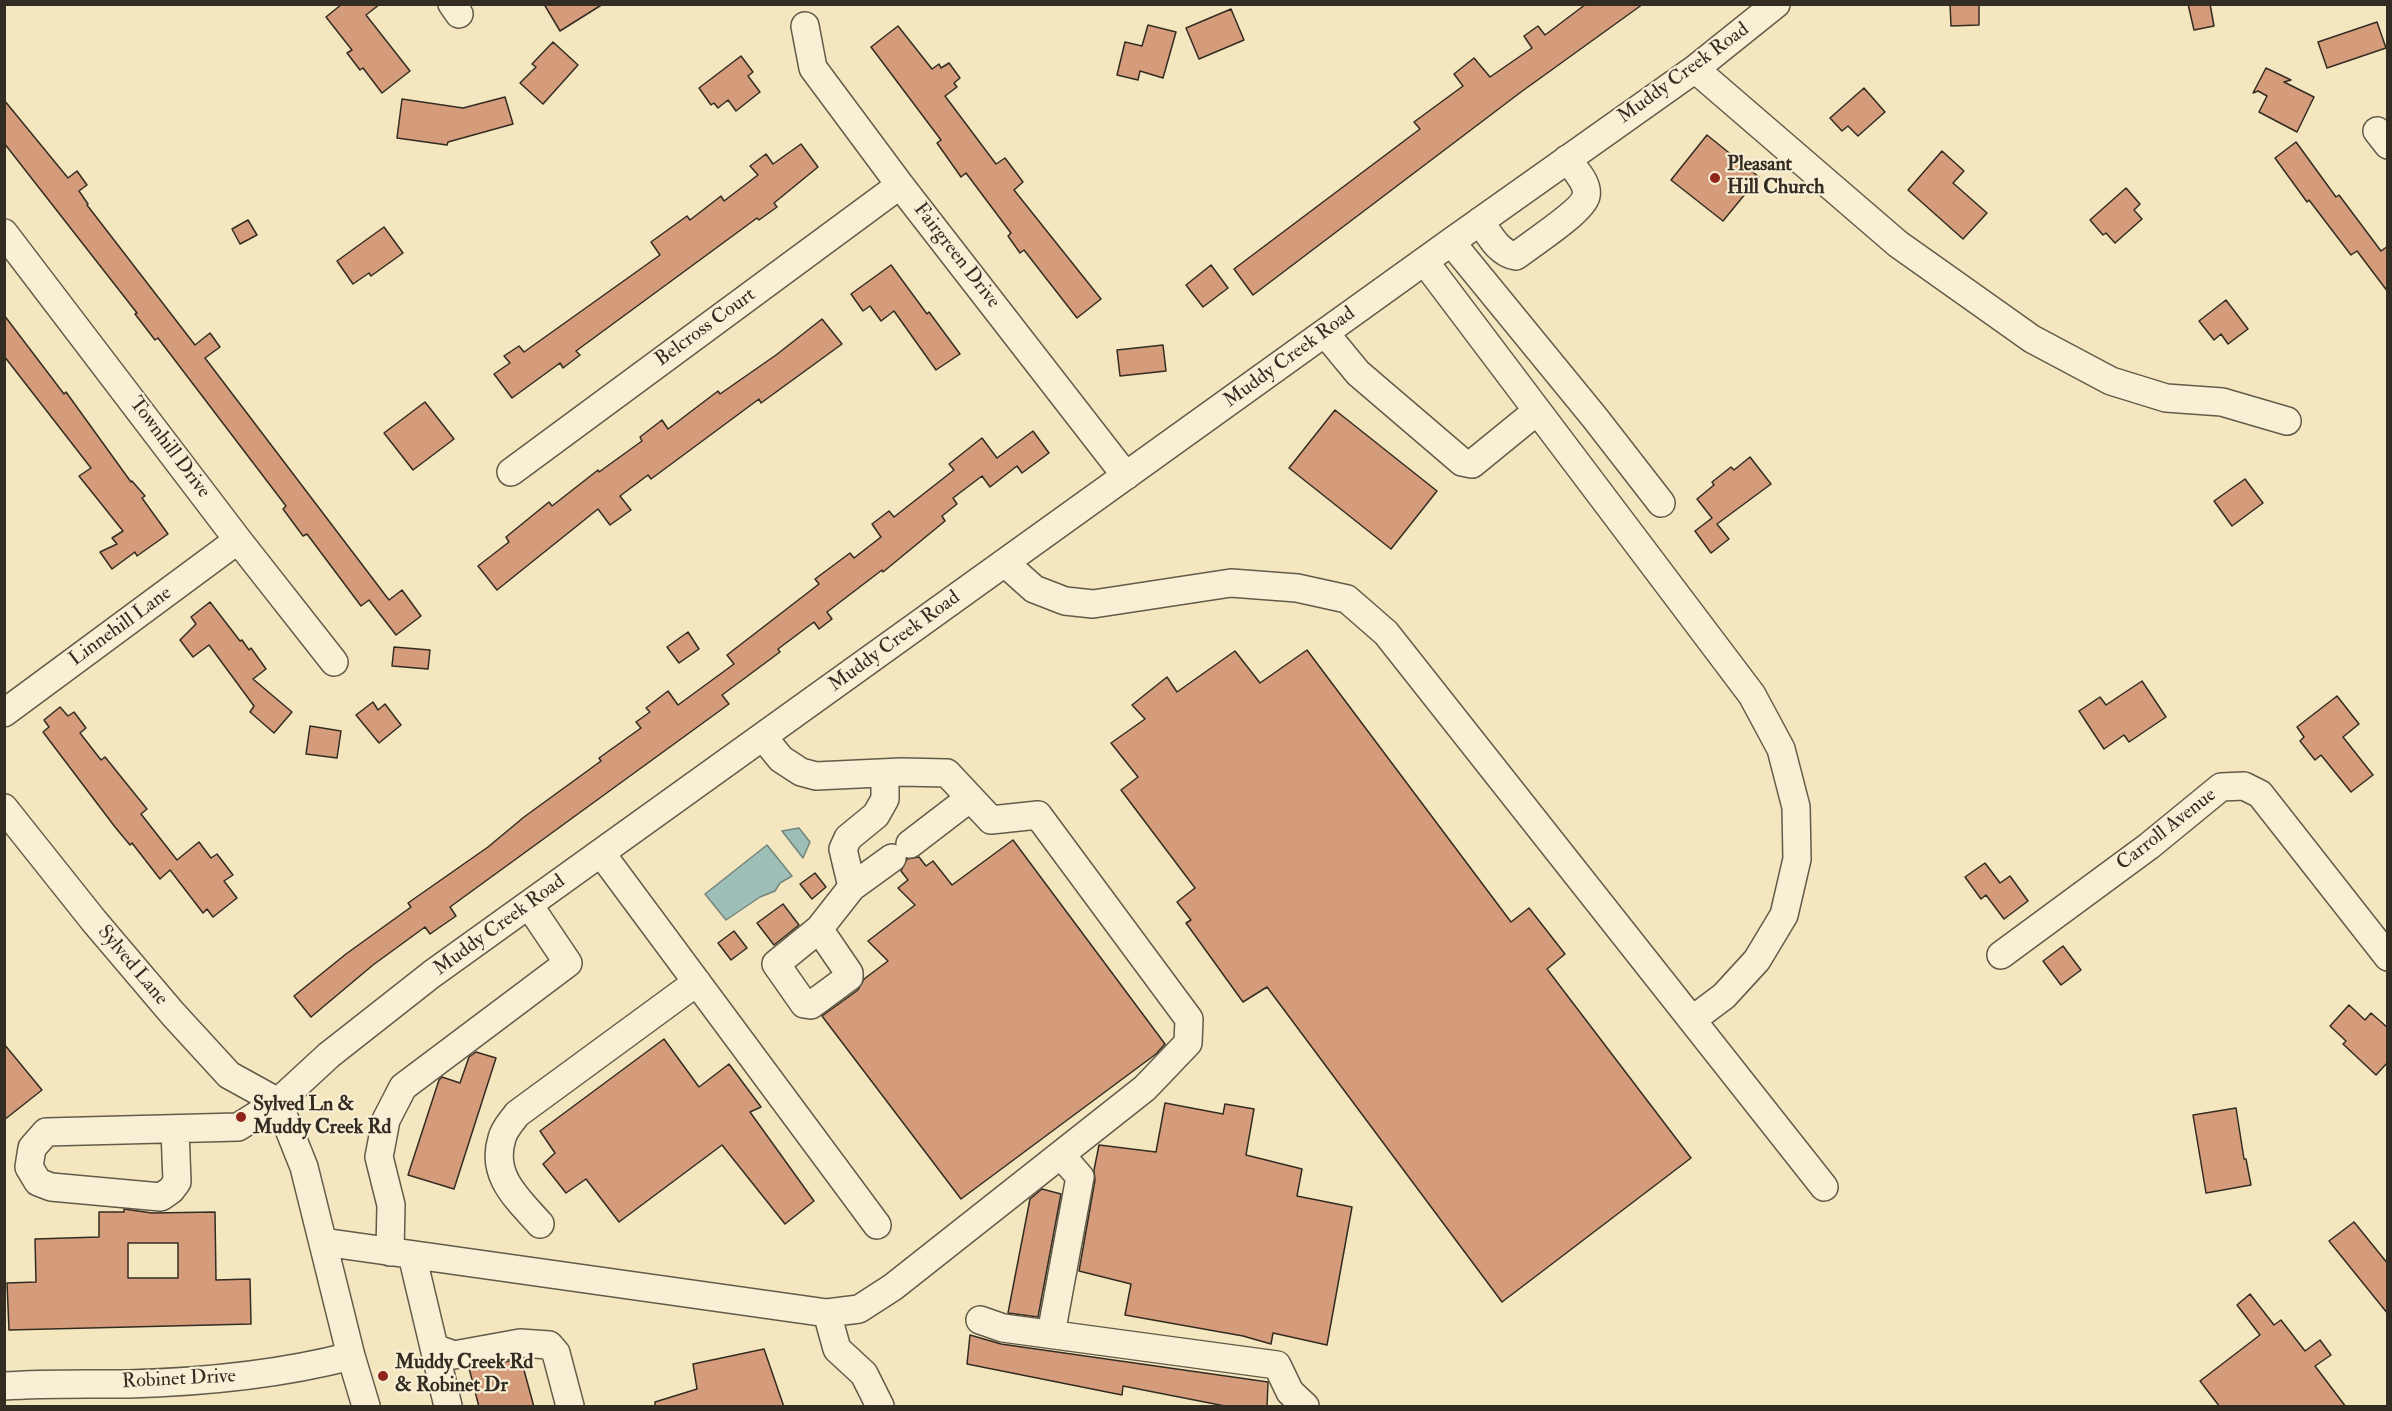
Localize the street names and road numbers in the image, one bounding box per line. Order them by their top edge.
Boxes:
street label: Muddy Creek Road [1614,18,1754,130]
street label: Fairgreen Drive [907,198,1005,314]
street label: Belcross Court [651,284,761,372]
street label: Muddy Creek Road [1220,302,1360,414]
street label: Townhill Drive [123,393,215,503]
street label: Linnehill Lane [65,582,177,672]
street label: Muddy Creek Road [825,586,965,698]
street label: Carroll Avenue [2113,784,2221,876]
street label: Muddy Creek Road [430,870,570,982]
street label: Sylved Lane [92,921,172,1011]
street label: Robinet Drive [121,1365,237,1395]

